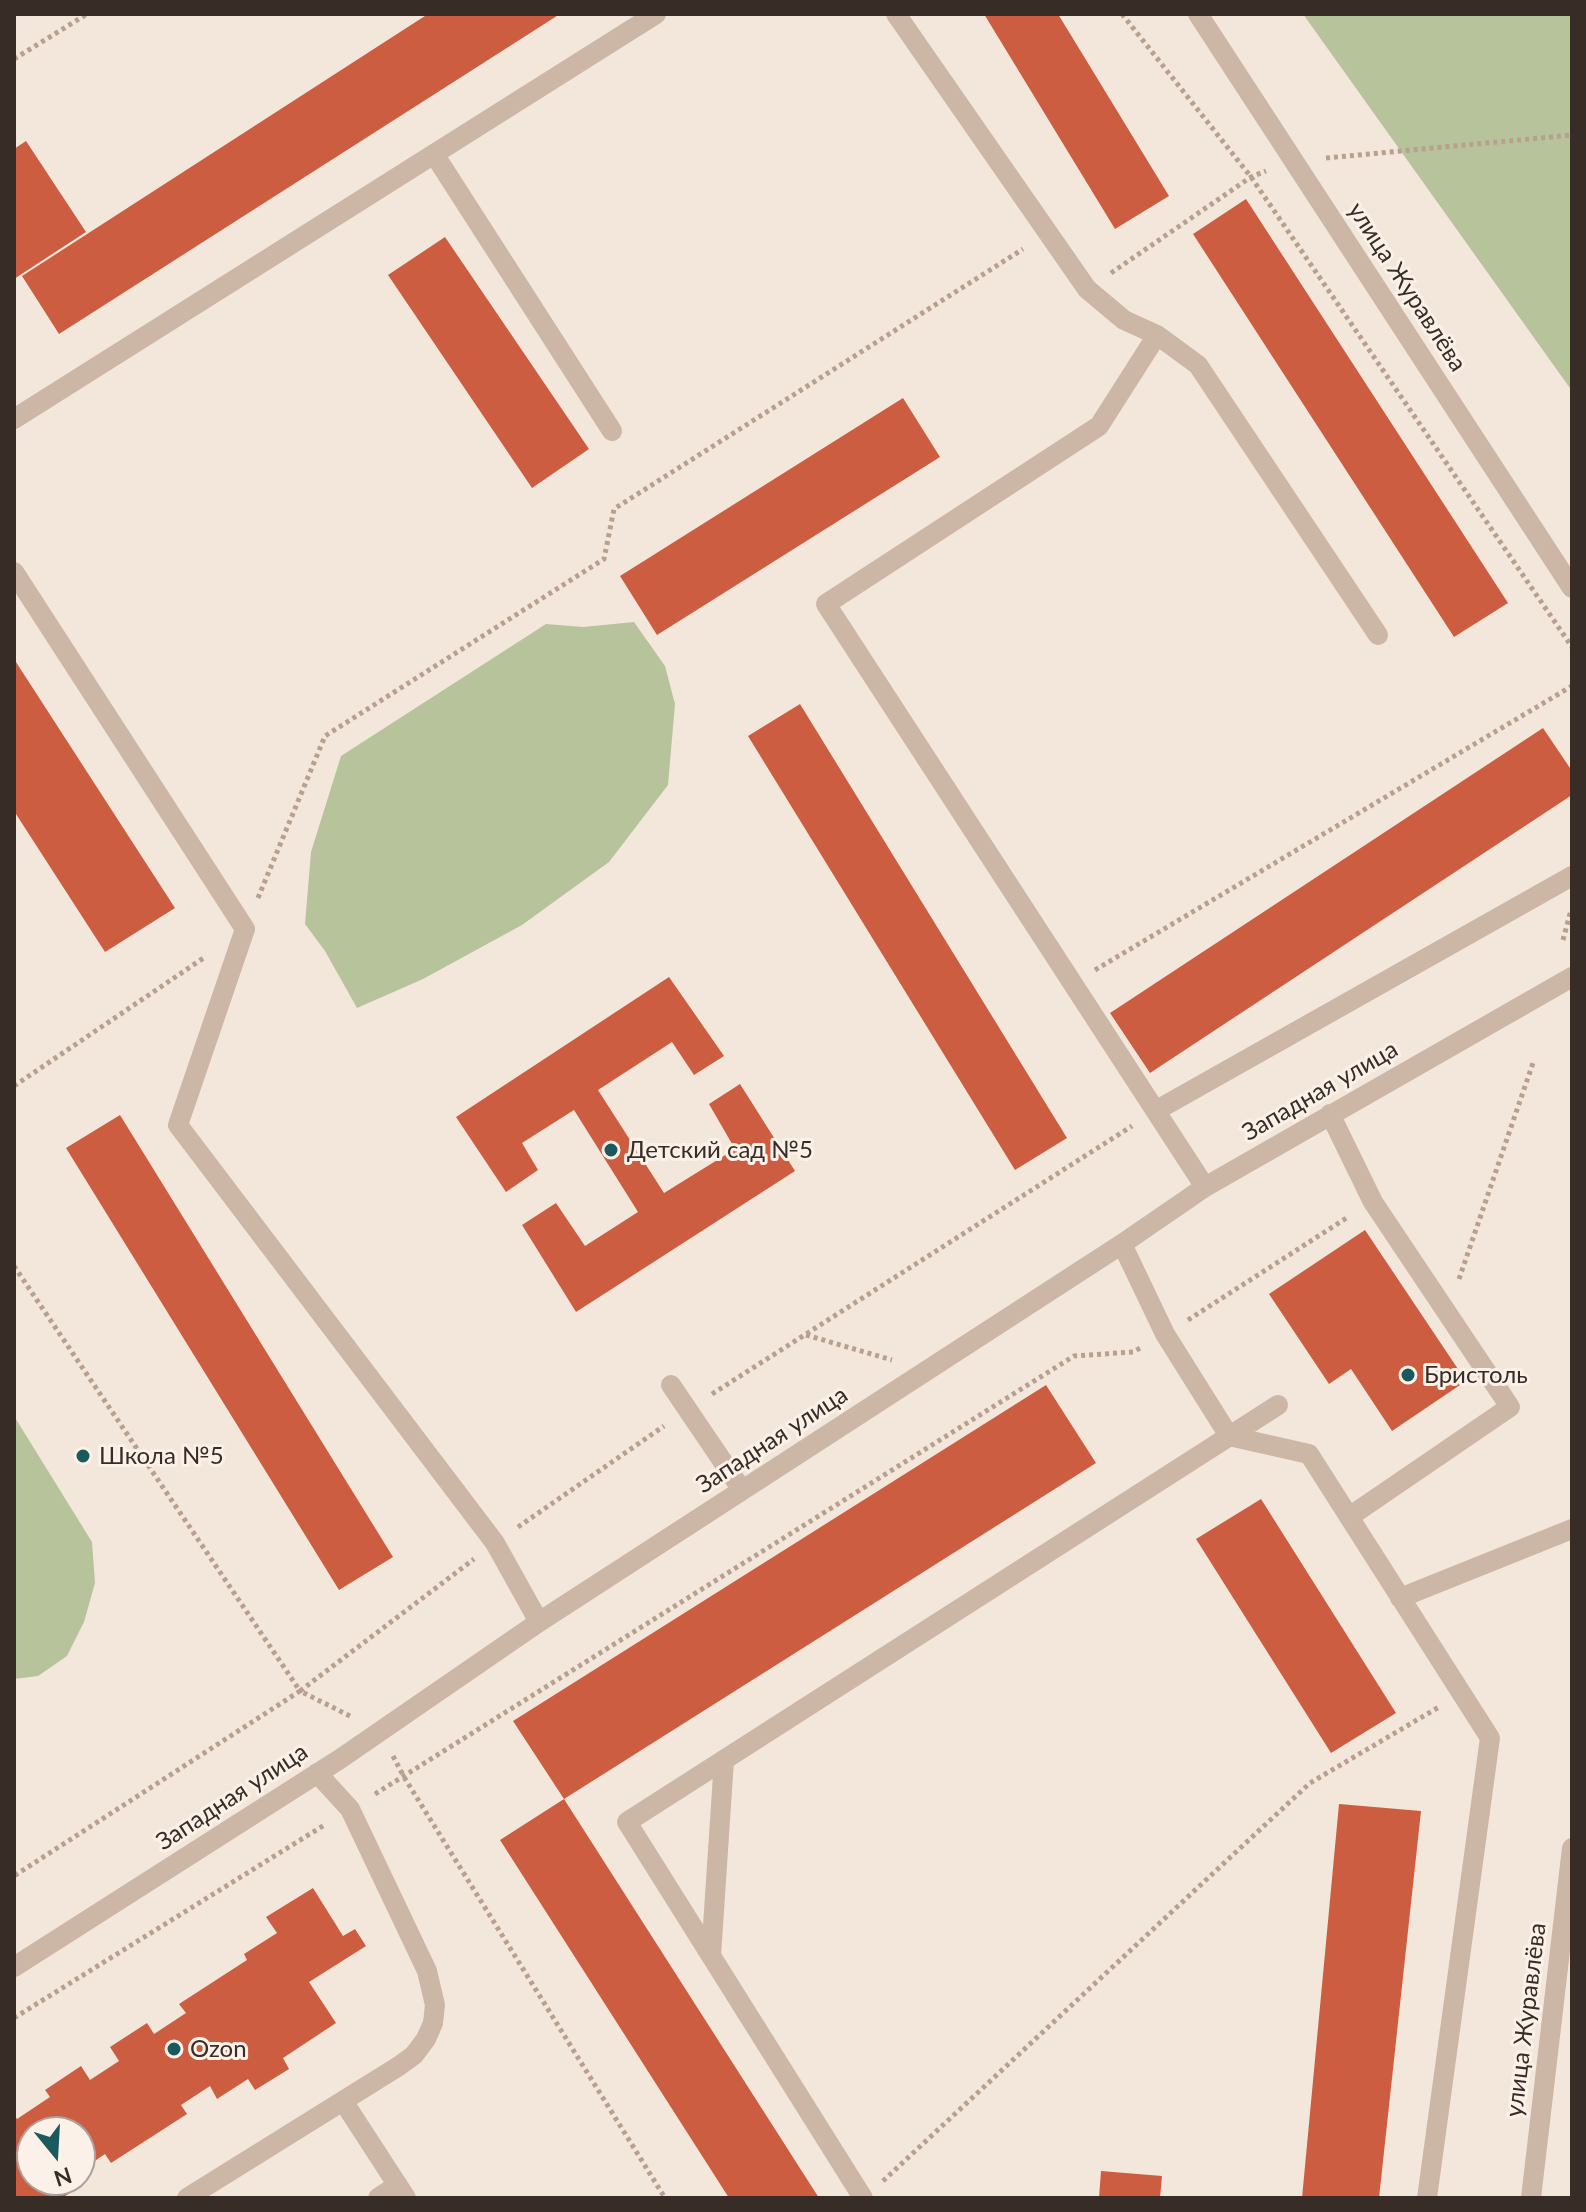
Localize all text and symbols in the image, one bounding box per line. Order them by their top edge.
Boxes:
street label: улица Журавлёва [1342,197,1472,377]
street label: Западная улица [1237,1035,1403,1147]
place label: Детский сад №5 [627,1136,813,1164]
marker: Детский сад №5 [602,1141,620,1159]
place label: Бристоль [1424,1361,1528,1389]
marker: Бристоль [1399,1366,1417,1384]
street label: Западная улица [691,1380,853,1500]
place label: Школа №5 [99,1442,224,1470]
marker: Школа №5 [74,1447,92,1465]
street label: Западная улица [151,1737,313,1857]
street label: улица Журавлёва [1500,1921,1552,2119]
place label: Ozon [190,2035,247,2063]
marker: Ozon [165,2040,183,2058]
north arrow [16,2116,96,2196]
text: N [51,2162,75,2193]

